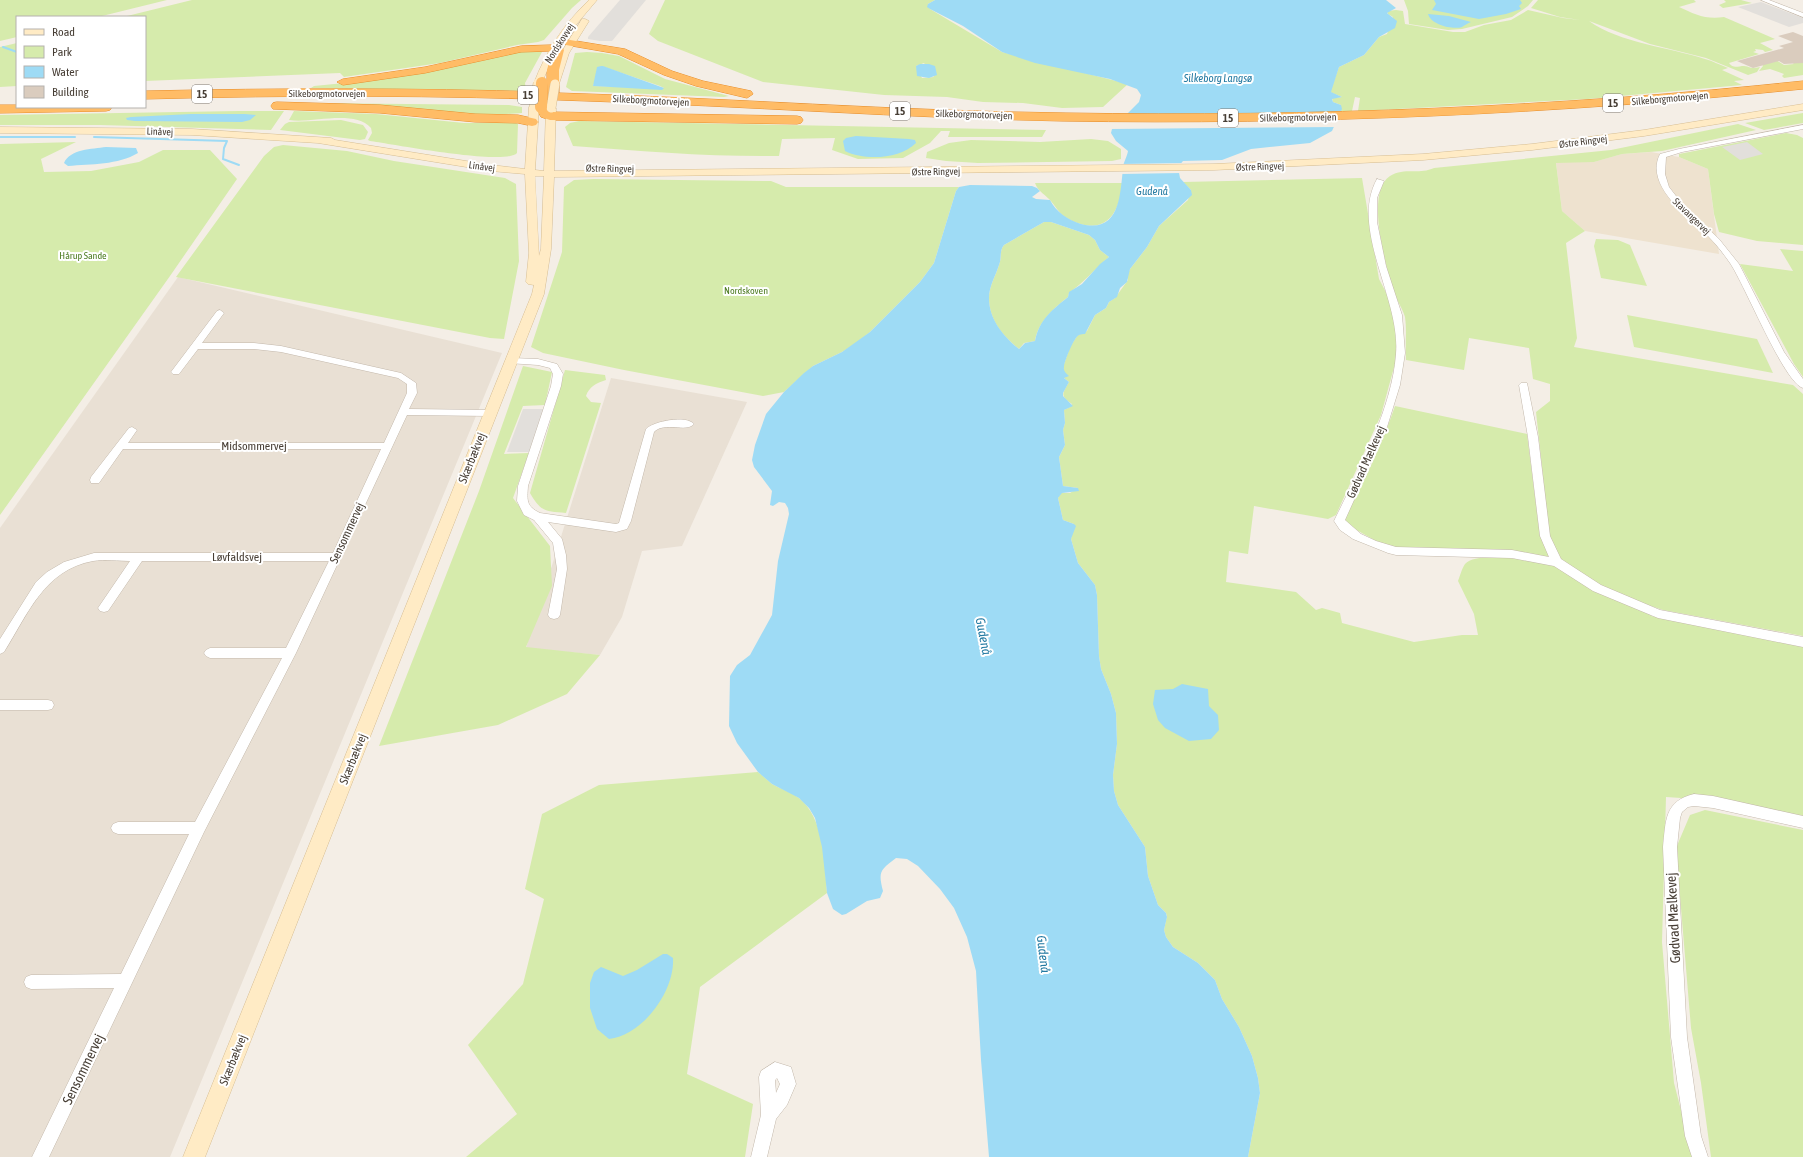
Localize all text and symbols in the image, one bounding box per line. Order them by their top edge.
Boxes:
legend [16,16,146,108]
street label: Nordskovvej [542,21,576,65]
text: Road [52,25,75,39]
text: Park [52,45,73,59]
text: Water [52,65,79,79]
water label: Silkeborg Langsø [1183,72,1252,84]
text: Building [52,85,90,99]
road number: 15 [192,85,212,103]
road number: 15 [518,86,538,104]
street label: Silkeborgmotorvejen [289,88,366,99]
street label: Silkeborgmotorvejen [1631,90,1709,107]
street label: Silkeborgmotorvejen [612,93,690,108]
road number: 15 [1603,94,1623,112]
road number: 15 [890,102,910,120]
street label: Silkeborgmotorvejen [935,108,1013,121]
road number: 15 [1218,109,1238,127]
street label: Silkeborgmotorvejen [1259,111,1337,124]
street label: Linåvej [147,126,173,137]
street label: Østre Ringvej [1558,133,1608,150]
street label: Linåvej [468,159,496,174]
street label: Østre Ringvej [1236,160,1284,173]
street label: Østre Ringvej [586,163,634,174]
street label: Østre Ringvej [912,166,960,177]
water label: Gudenå [1136,185,1168,197]
street label: Stavangervej [1671,196,1713,237]
park label: Hårup Sande [59,250,107,261]
park label: Nordskoven [724,285,768,296]
street label: Gødvad Mælkevej [1344,424,1388,500]
street label: Skærbækvej [455,431,489,485]
street label: Midsommervej [221,439,287,453]
street label: Sensommervej [327,500,367,566]
street label: Løvfaldsvej [212,550,262,564]
water label: Gudenå [973,616,994,656]
street label: Skærbækvej [336,732,370,786]
street label: Gødvad Mælkevej [1663,872,1683,964]
water label: Gudenå [1034,934,1053,974]
street label: Sensommervej [59,1031,107,1107]
street label: Skærbækvej [216,1033,250,1087]

